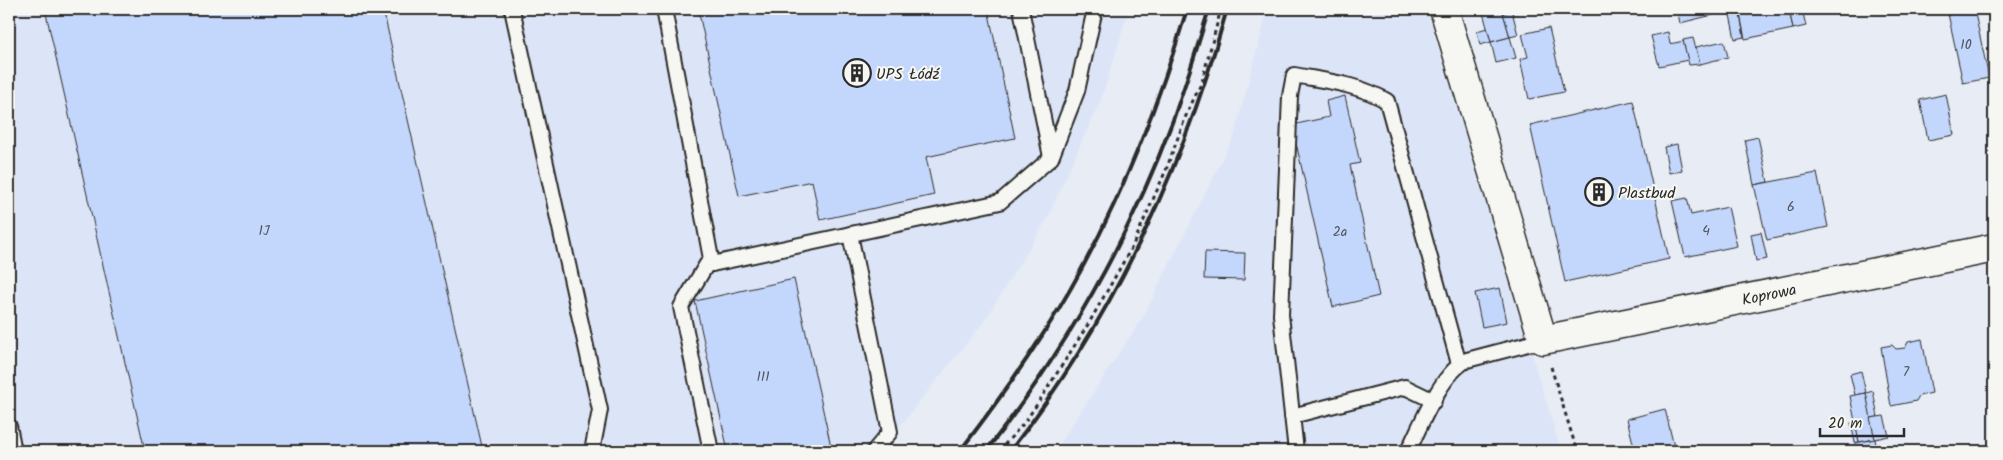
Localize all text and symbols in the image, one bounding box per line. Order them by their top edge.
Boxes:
house number: 10 [1960,34,1972,56]
building icon: UPS Łódź [842,58,872,88]
place label: UPS Łódź [876,62,941,87]
building icon: Plastbud [1584,177,1614,207]
place label: Plastbud [1618,181,1676,206]
house number: 6 [1787,196,1795,218]
house number: 1J [259,220,270,242]
house number: 4 [1702,220,1710,242]
house number: 2a [1333,221,1347,243]
street label: Koprowa [1740,278,1799,313]
house number: 7 [1903,361,1910,383]
house number: 111 [756,366,770,388]
scale bar [1820,405,1904,437]
text: 20 m [1828,412,1862,436]

